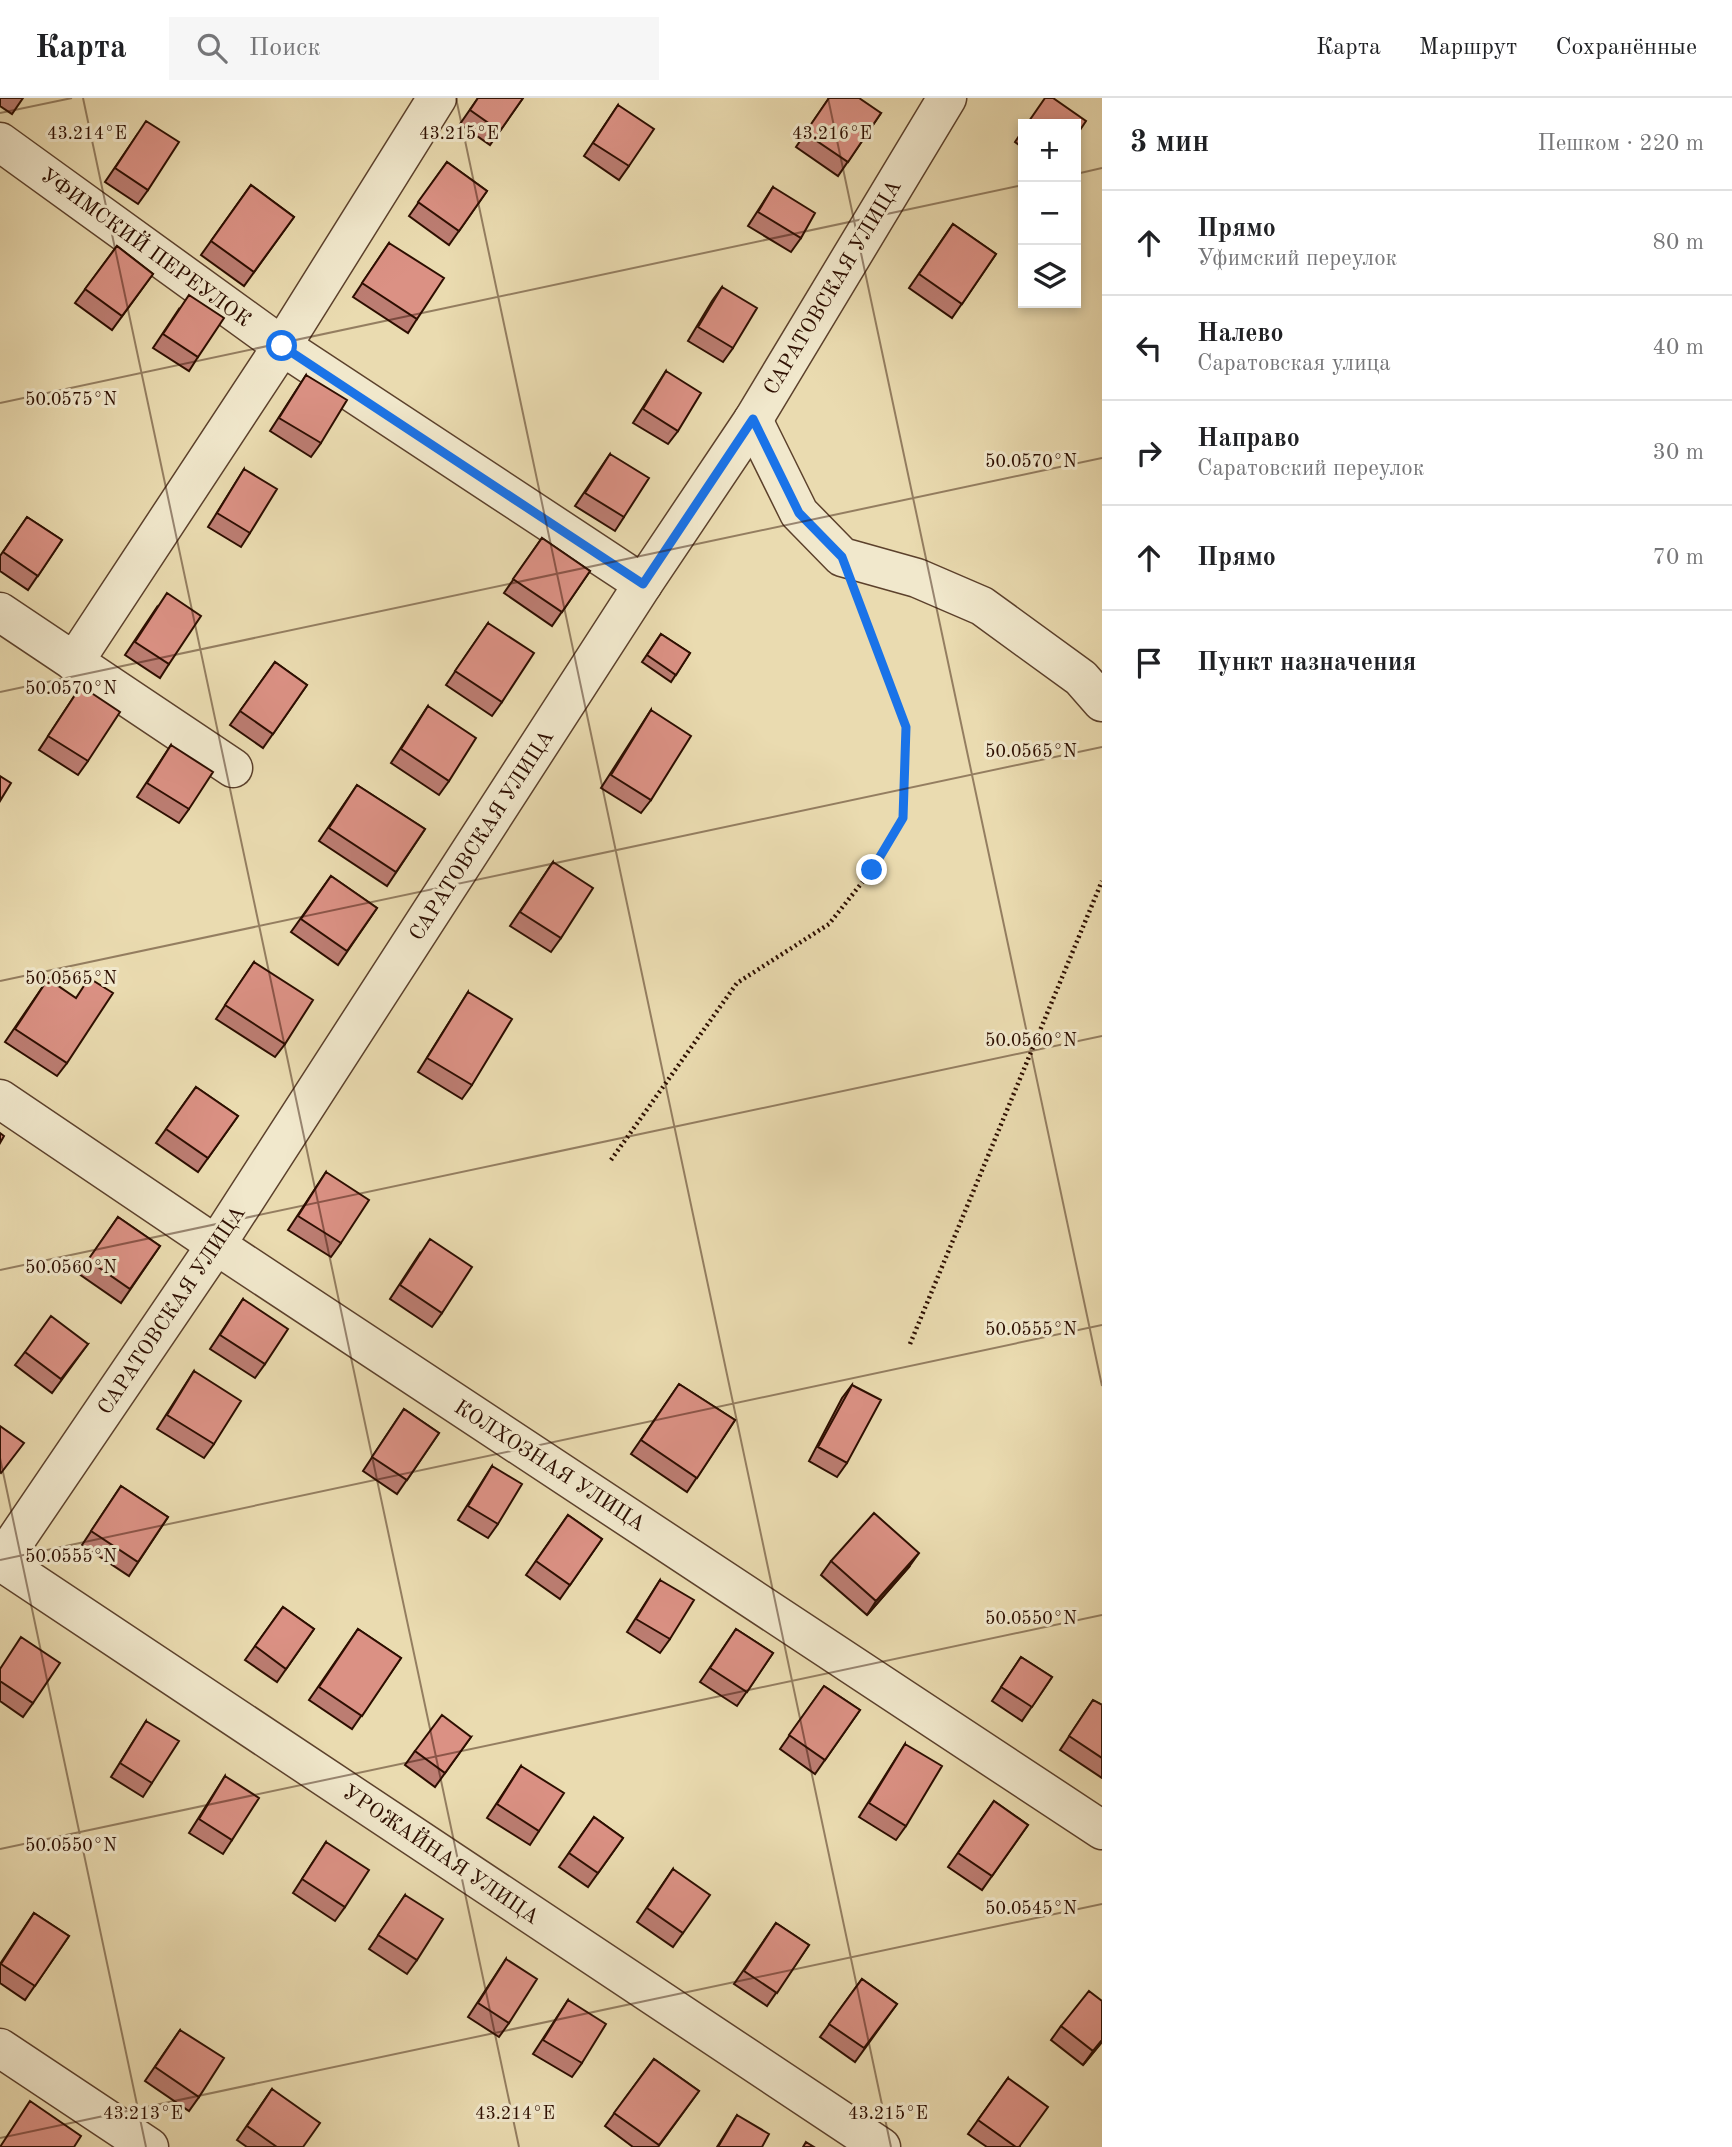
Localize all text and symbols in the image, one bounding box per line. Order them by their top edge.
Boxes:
search box [169,17,659,80]
icon: search [193,29,231,67]
text: Карта [35,32,127,65]
text: Поиск [249,35,321,61]
text: Карта [1316,36,1381,60]
text: Маршрут [1419,36,1517,60]
text: Сохранённые [1555,36,1697,60]
map controls [1018,119,1081,308]
button: + [1018,119,1081,182]
text: 43.214°E [47,125,127,143]
text: 43.215°E [419,125,499,143]
text: 43.216°E [792,125,872,143]
text: 3 мин [1130,128,1209,158]
text: Пешком · 220 m [1538,132,1704,155]
street label: УФИМСКИЙ ПЕРЕУЛОК [36,161,257,331]
street label: САРАТОВСКАЯ УЛИЦА [761,177,906,399]
button: − [1018,182,1081,245]
text: Прямо [1197,216,1276,242]
icon: ahead [1130,224,1168,262]
text: 80 m [1653,231,1704,254]
button: layers [1018,245,1081,308]
text: Уфимский переулок [1197,247,1397,270]
text: Налево [1197,321,1284,347]
icon: left [1130,329,1168,367]
route start [266,330,297,361]
text: 40 m [1653,336,1704,359]
text: Саратовская улица [1197,352,1391,375]
text: 50.0575°N [25,391,117,409]
text: Направо [1197,426,1300,452]
icon: right [1130,434,1168,472]
text: 30 m [1653,441,1704,464]
text: 50.0570°N [985,453,1077,471]
text: Саратовский переулок [1197,457,1424,480]
icon: ahead [1130,539,1168,577]
text: Прямо [1197,545,1276,571]
text: 70 m [1653,546,1704,569]
icon: arrive [1130,644,1168,682]
text: Пункт назначения [1197,650,1416,676]
text: 50.0570°N [25,680,117,698]
street label: САРАТОВСКАЯ УЛИЦА [406,727,558,945]
text: 50.0565°N [985,743,1077,761]
route end [856,854,887,885]
text: 50.0565°N [25,970,117,988]
text: 50.0560°N [985,1032,1077,1050]
street label: САРАТОВСКАЯ УЛИЦА [95,1203,250,1419]
text: 50.0560°N [25,1259,117,1277]
text: 50.0555°N [985,1321,1077,1339]
street label: КОЛХОЗНАЯ УЛИЦА [450,1397,648,1536]
text: 50.0555°N [25,1548,117,1566]
text: 50.0550°N [985,1610,1077,1628]
street label: УРОЖАЙНАЯ УЛИЦА [338,1778,545,1929]
text: 50.0550°N [25,1837,117,1855]
text: 50.0545°N [985,1900,1077,1918]
text: 43.213°E [103,2105,183,2123]
text: 43.214°E [475,2105,555,2123]
text: 43.215°E [848,2105,928,2123]

